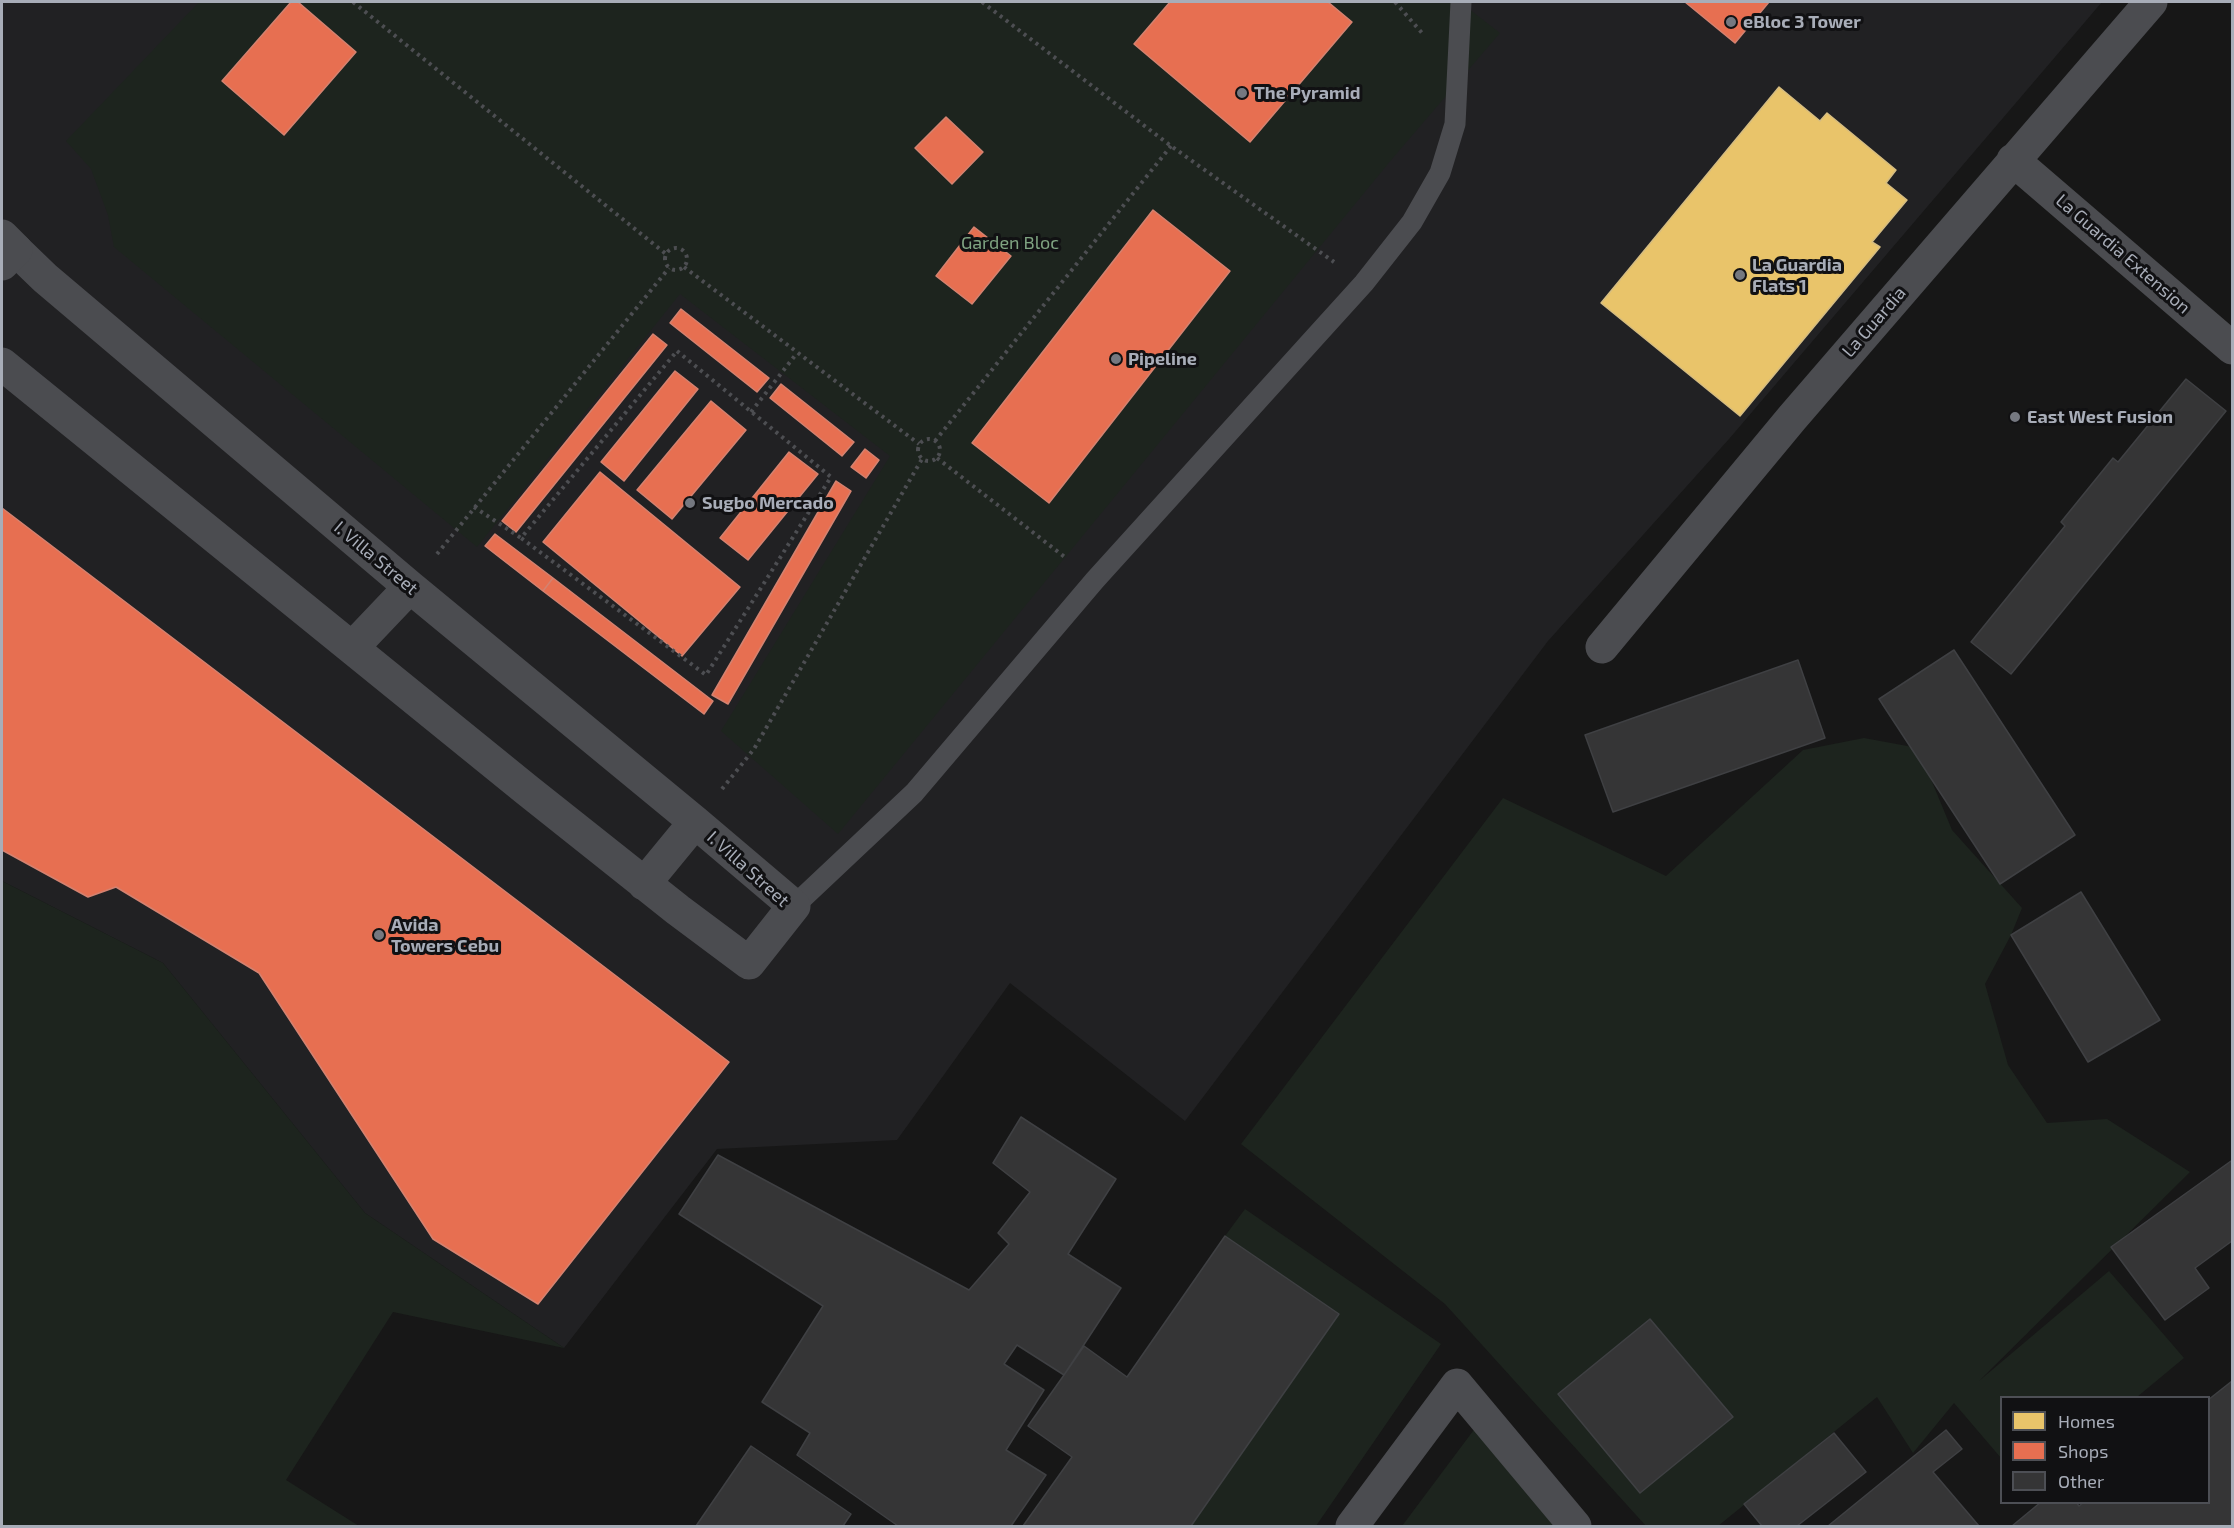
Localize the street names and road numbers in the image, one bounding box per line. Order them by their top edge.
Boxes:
street label: La Guardia Extension [2051,190,2195,318]
street label: La Guardia [1838,282,1910,362]
street label: I. Villa Street [330,517,422,599]
street label: I. Villa Street [703,827,793,911]

